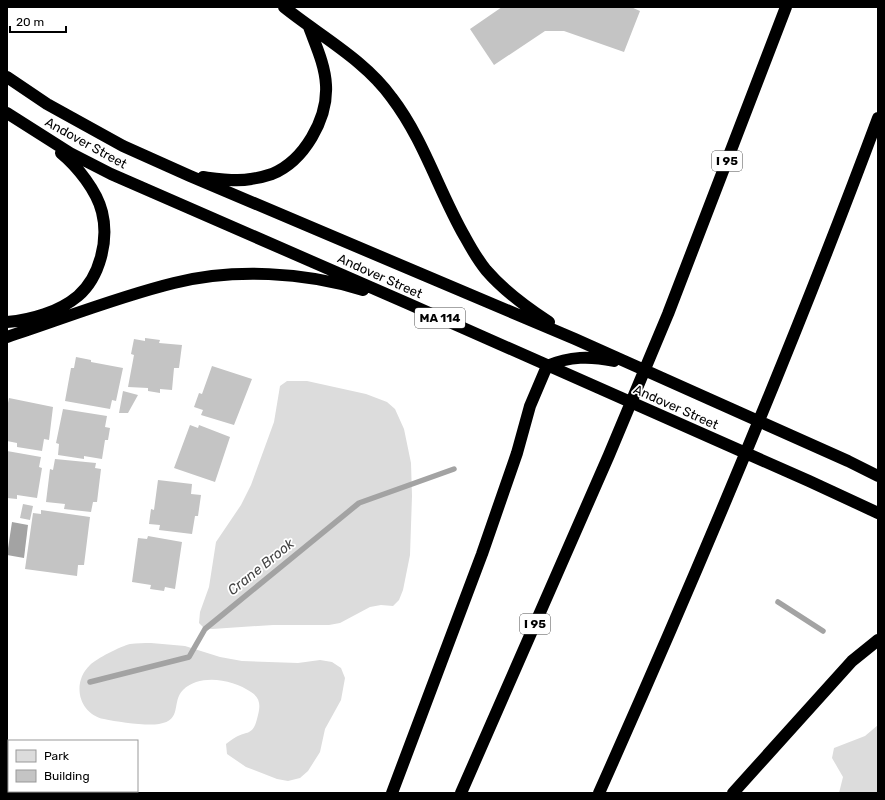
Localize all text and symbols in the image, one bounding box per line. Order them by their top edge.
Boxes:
scale bar [10,8,66,34]
text: 20 m [16,15,44,29]
street label: Andover Street [42,114,130,172]
road number: I 95 [712,151,742,171]
street label: Andover Street [335,251,425,301]
road number: MA 114 [415,308,465,328]
street label: Andover Street [631,382,721,432]
water label: Crane Brook [224,535,298,599]
road number: I 95 [520,614,550,634]
legend [8,740,138,792]
text: Park [44,749,70,763]
text: Building [44,769,90,783]

